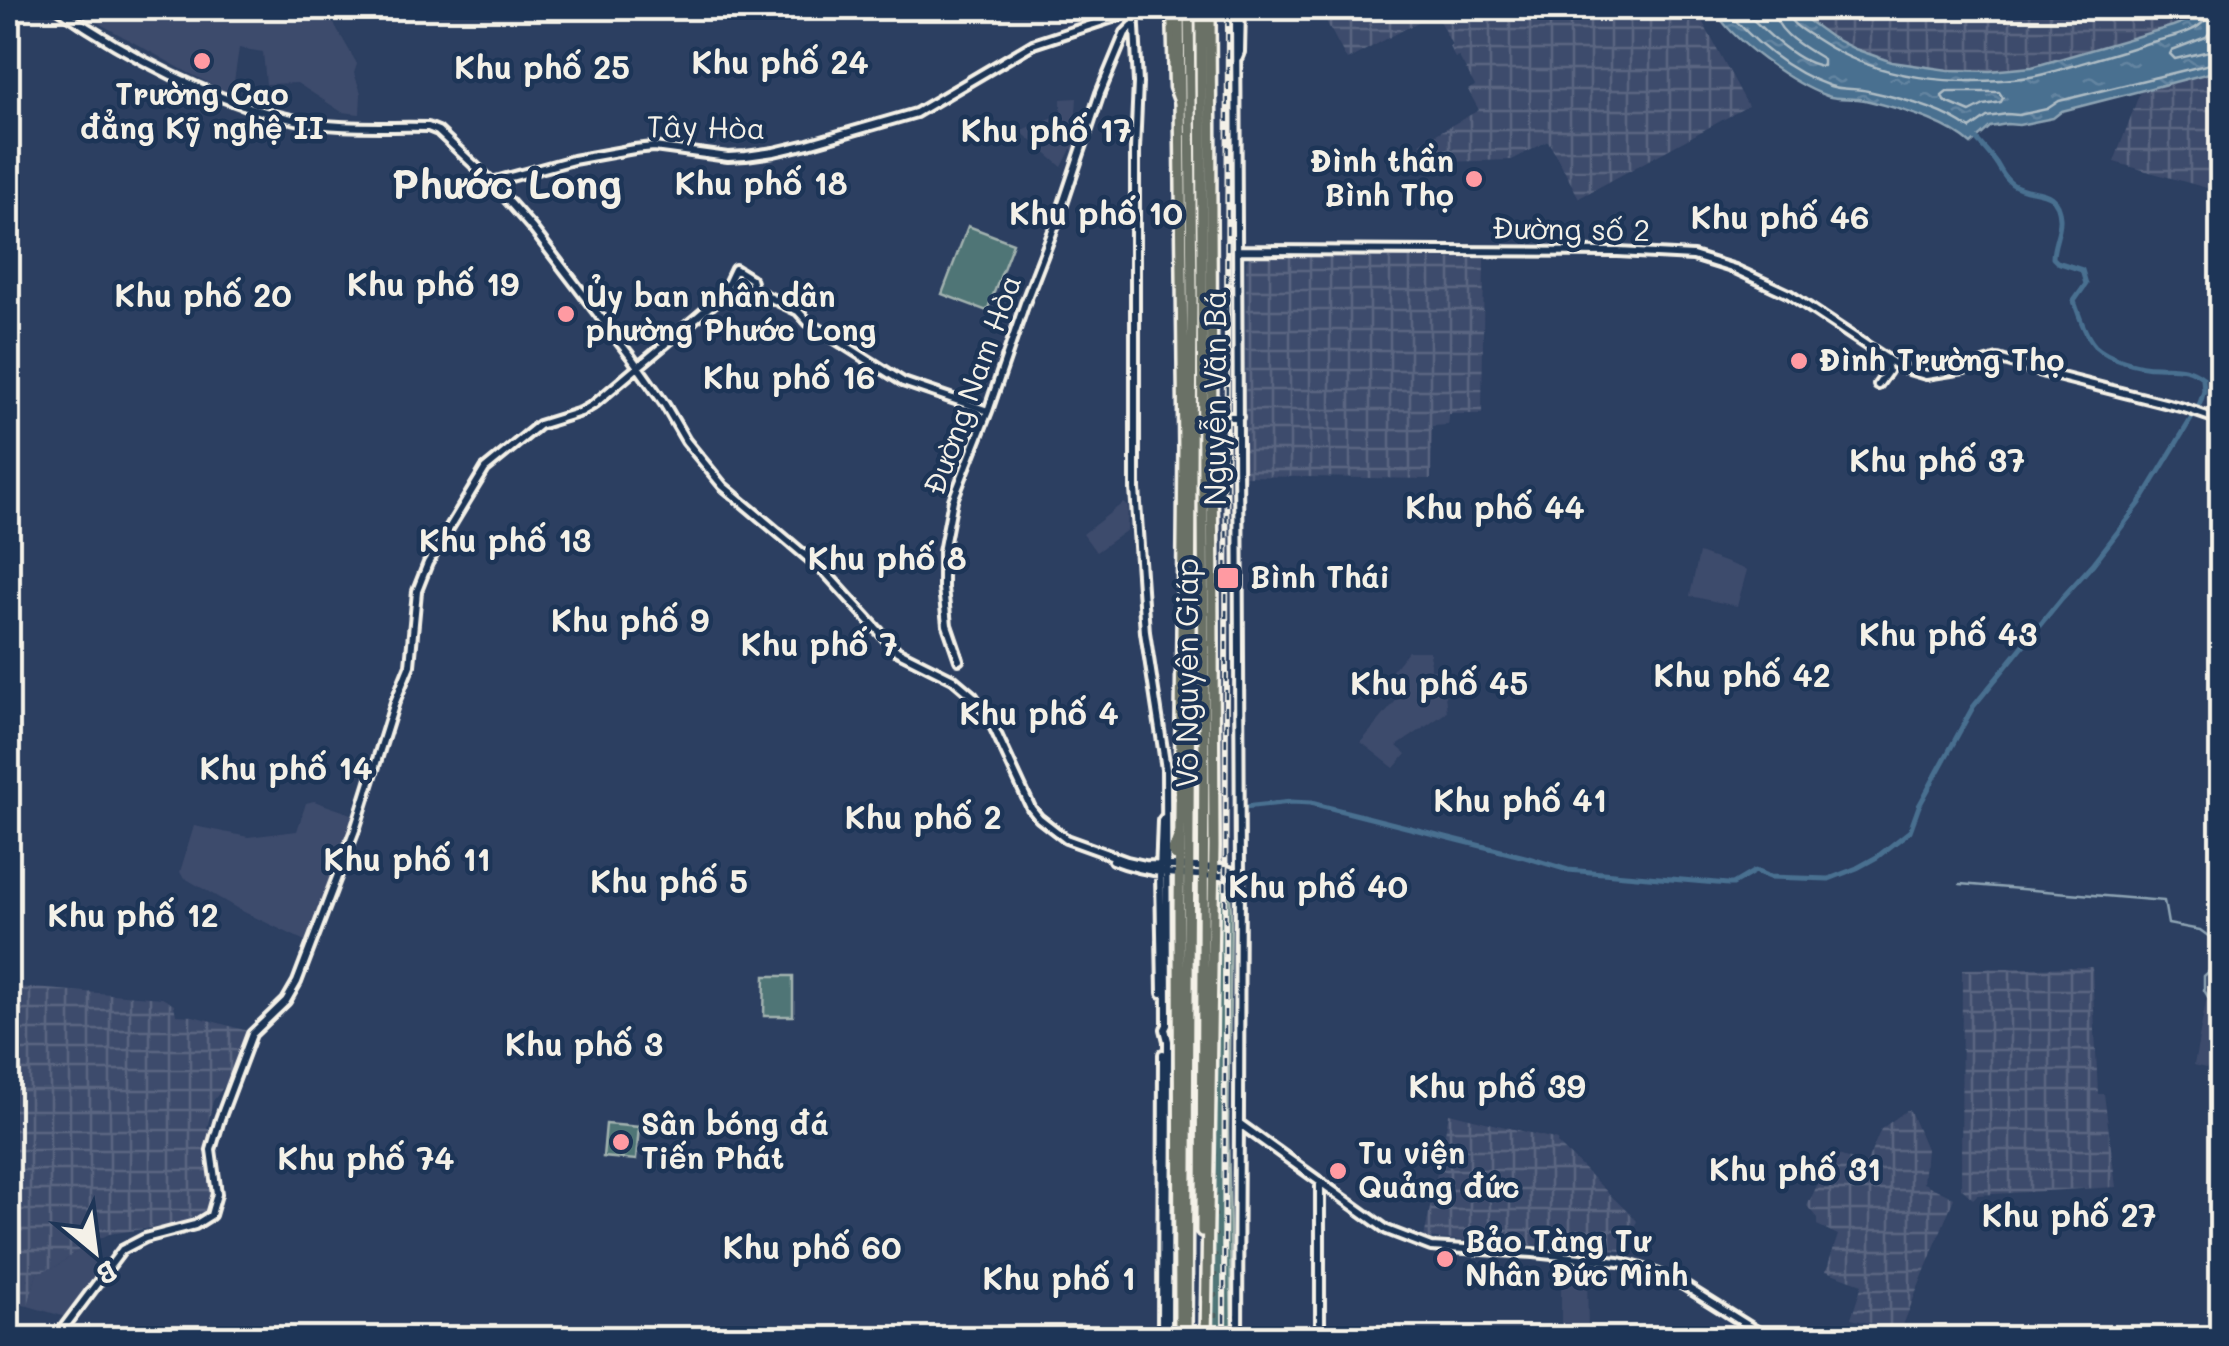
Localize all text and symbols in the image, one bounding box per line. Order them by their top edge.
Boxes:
district label: Khu phố 24 [691,40,869,82]
district label: Khu phố 25 [454,45,630,87]
marker: Trường Cao đẳng Kỹ nghệ II [191,50,213,72]
place label: Trường Cao đẳng Kỹ nghệ II [80,73,324,147]
street label: Tây Hòa [646,105,766,147]
district label: Khu phố 17 [960,108,1132,150]
place label: Đình thần Bình Thọ [1310,140,1454,214]
district label: Phước Long [392,157,622,209]
district label: Khu phố 18 [674,161,848,203]
marker: Đình thần Bình Thọ [1463,168,1485,190]
district label: Khu phố 10 [1009,191,1183,233]
district label: Khu phố 46 [1691,195,1869,237]
street label: Đường số 2 [1492,207,1650,249]
district label: Khu phố 19 [347,262,519,304]
street label: Đường Nam Hòa [913,269,1030,500]
district label: Khu phố 20 [114,273,292,315]
place label: Ủy ban nhân dân phường Phước Long [586,274,876,349]
street label: Nguyễn Văn Bá [1194,290,1234,506]
marker: Ủy ban nhân dân phường Phước Long [555,303,577,325]
place label: Đình Trường Thọ [1819,339,2064,379]
marker: Đình Trường Thọ [1788,350,1810,372]
district label: Khu phố 16 [703,355,875,397]
district label: Khu phố 37 [1849,438,2025,480]
district label: Khu phố 44 [1405,485,1585,527]
district label: Khu phố 13 [419,518,591,560]
district label: Khu phố 8 [807,536,967,578]
place label: Bình Thái [1250,556,1390,596]
street label: Võ Nguyên Giáp [1166,558,1206,788]
marker: Bình Thái [1215,565,1241,591]
district label: Khu phố 9 [551,598,709,640]
district label: Khu phố 43 [1859,612,2037,654]
district label: Khu phố 7 [740,622,898,664]
district label: Khu phố 42 [1653,653,1831,695]
district label: Khu phố 45 [1350,661,1528,703]
district label: Khu phố 4 [959,691,1119,733]
district label: Khu phố 14 [199,746,373,788]
district label: Khu phố 41 [1433,778,1607,820]
district label: Khu phố 2 [844,795,1002,837]
district label: Khu phố 11 [323,837,491,879]
district label: Khu phố 5 [590,859,748,901]
district label: Khu phố 40 [1228,864,1408,906]
district label: Khu phố 12 [47,893,219,935]
district label: Khu phố 3 [505,1022,663,1064]
district label: Khu phố 39 [1408,1064,1586,1106]
place label: Sân bóng đá Tiến Phát [641,1103,829,1177]
marker: Sân bóng đá Tiến Phát [610,1131,632,1153]
place label: Tu viện Quảng đức [1358,1132,1520,1206]
district label: Khu phố 74 [277,1136,455,1178]
district label: Khu phố 31 [1709,1147,1881,1189]
marker: Tu viện Quảng đức [1327,1160,1349,1182]
district label: Khu phố 27 [1982,1193,2156,1235]
north arrow [45,1201,145,1301]
place label: Bảo Tàng Tư Nhân Đức Minh [1465,1220,1688,1294]
district label: Khu phố 60 [722,1225,902,1267]
marker: Bảo Tàng Tư Nhân Đức Minh [1434,1248,1456,1270]
text: B [91,1253,125,1294]
district label: Khu phố 1 [982,1256,1136,1298]

